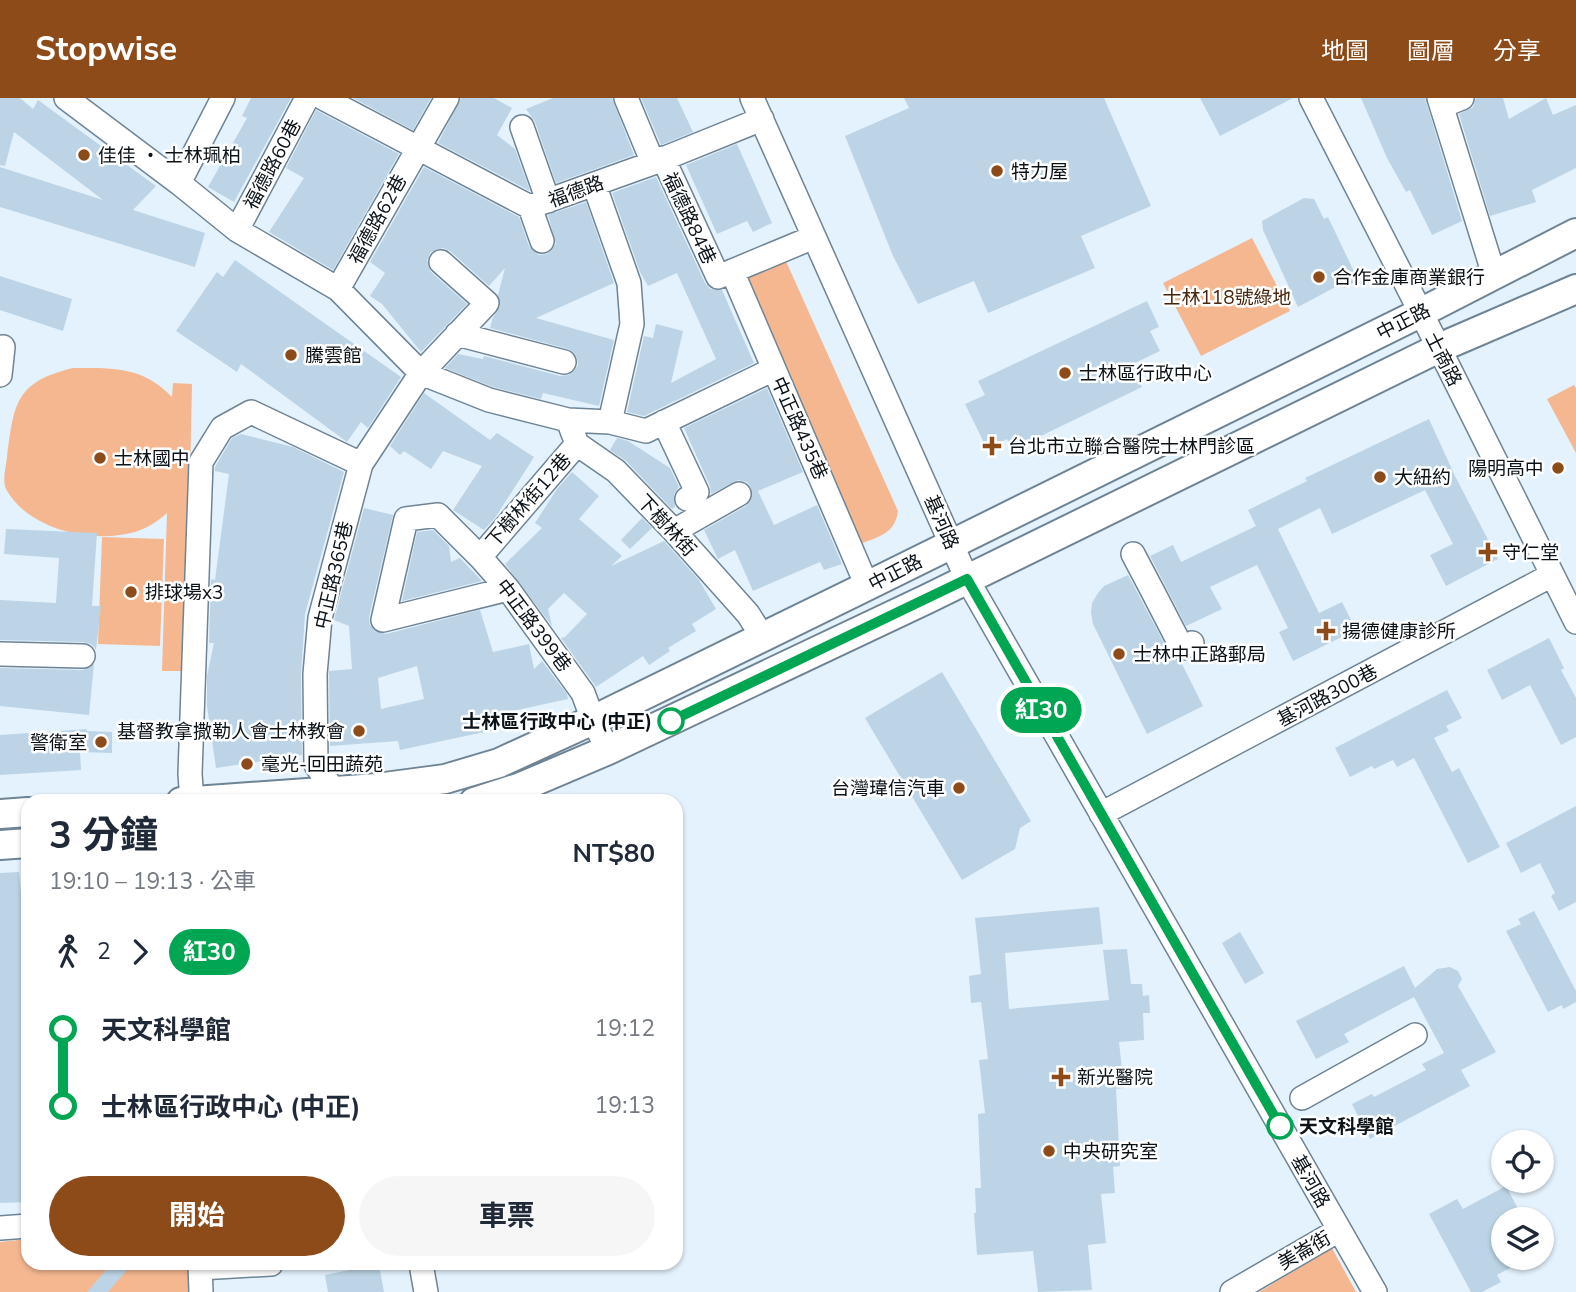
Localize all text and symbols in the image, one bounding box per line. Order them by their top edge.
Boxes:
text: Stopwise [35,27,177,72]
text: 地圖 [1321,35,1369,67]
text: 圖層 [1407,35,1455,67]
text: 分享 [1493,35,1541,67]
street label: 福德路60巷 [238,115,308,214]
place label: 佳佳 ‧ 士林珮柏 [98,143,241,169]
marker: 佳佳 ‧ 士林珮柏 [76,147,92,163]
place label: 特力屋 [1011,159,1068,185]
marker: 特力屋 [989,163,1005,179]
street label: 福德路84巷 [656,168,722,269]
street label: 福德路62巷 [343,170,413,269]
street label: 福德路 [545,170,608,214]
place label: 合作金庫商業銀行 [1333,265,1485,291]
marker: 合作金庫商業銀行 [1311,269,1327,285]
park label: 士林118號綠地 [1162,285,1292,311]
street label: 中正路 [1372,297,1435,346]
street label: 士商路 [1419,328,1468,391]
place label: 騰雲館 [305,343,362,369]
marker: 騰雲館 [283,347,299,363]
place label: 士林區行政中心 [1079,361,1212,387]
marker: 士林區行政中心 [1057,365,1073,381]
street label: 中正路435巷 [765,373,833,484]
place label: 台北市立聯合醫院士林門診區 [1008,434,1255,460]
marker: 台北市立聯合醫院士林門診區 [982,436,1002,456]
place label: 士林國中 [114,446,190,472]
street label: 下樹林街12巷 [480,448,577,554]
marker: 士林國中 [92,450,108,466]
place label: 陽明高中 [1468,456,1544,482]
marker: 陽明高中 [1550,460,1566,476]
place label: 大紐約 [1394,465,1451,491]
marker: 大紐約 [1372,469,1388,485]
street label: 下樹林街 [631,489,702,562]
street label: 基河路 [918,491,965,554]
street label: 中正路365巷 [309,519,359,632]
place label: 守仁堂 [1502,540,1559,566]
marker: 守仁堂 [1480,544,1496,560]
street label: 中正路 [864,548,927,597]
street label: 中正路399巷 [490,574,577,677]
place label: 排球場x3 [145,580,223,606]
marker: 排球場x3 [123,584,139,600]
place label: 揚德健康診所 [1342,619,1456,645]
marker: 揚德健康診所 [1316,621,1336,641]
place label: 士林中正路郵局 [1133,642,1266,668]
marker: 士林中正路郵局 [1111,646,1127,662]
street label: 基河路300巷 [1273,659,1382,733]
line badge: 紅30 [1001,687,1081,733]
text: 紅30 [1015,694,1067,726]
marker: 士林區行政中心 (中正) [658,708,684,734]
place label: 士林區行政中心 (中正) [462,709,652,735]
place label: 基督教拿撒勒人會士林教會 [117,719,345,745]
marker: 基督教拿撒勒人會士林教會 [351,723,367,739]
place label: 警衛室 [30,730,87,756]
marker: 警衛室 [93,734,109,750]
place label: 毫光-回田蔬苑 [261,752,383,778]
marker: 毫光-回田蔬苑 [239,756,255,772]
place label: 台灣瑋信汽車 [831,776,945,802]
marker: 台灣瑋信汽車 [951,780,967,796]
text: 3 分鐘 [49,810,158,861]
text: NT$80 [573,836,655,871]
text: 19:10 – 19:13 · 公車 [49,866,256,897]
icon: walk [49,933,87,971]
icon: forward [121,933,159,971]
text: 2 [97,936,111,967]
text: 紅30 [183,936,236,968]
text: 天文科學館 [101,1013,231,1048]
text: 19:12 [595,1013,655,1044]
place label: 新光醫院 [1077,1065,1153,1091]
marker: 新光醫院 [1051,1067,1071,1087]
text: 士林區行政中心 (中正) [101,1090,361,1125]
text: 19:13 [595,1090,655,1121]
marker: 天文科學館 [1267,1113,1293,1139]
place label: 天文科學館 [1299,1114,1394,1140]
map controls [1491,1130,1554,1270]
button: locate [1491,1130,1554,1193]
place label: 中央研究室 [1063,1139,1158,1165]
marker: 中央研究室 [1041,1143,1057,1159]
street label: 基河路 [1285,1150,1336,1213]
button: 開始 [49,1176,345,1256]
button: 車票 [359,1176,655,1256]
button: layers [1491,1207,1554,1270]
street label: 美崙街 [1273,1225,1336,1276]

